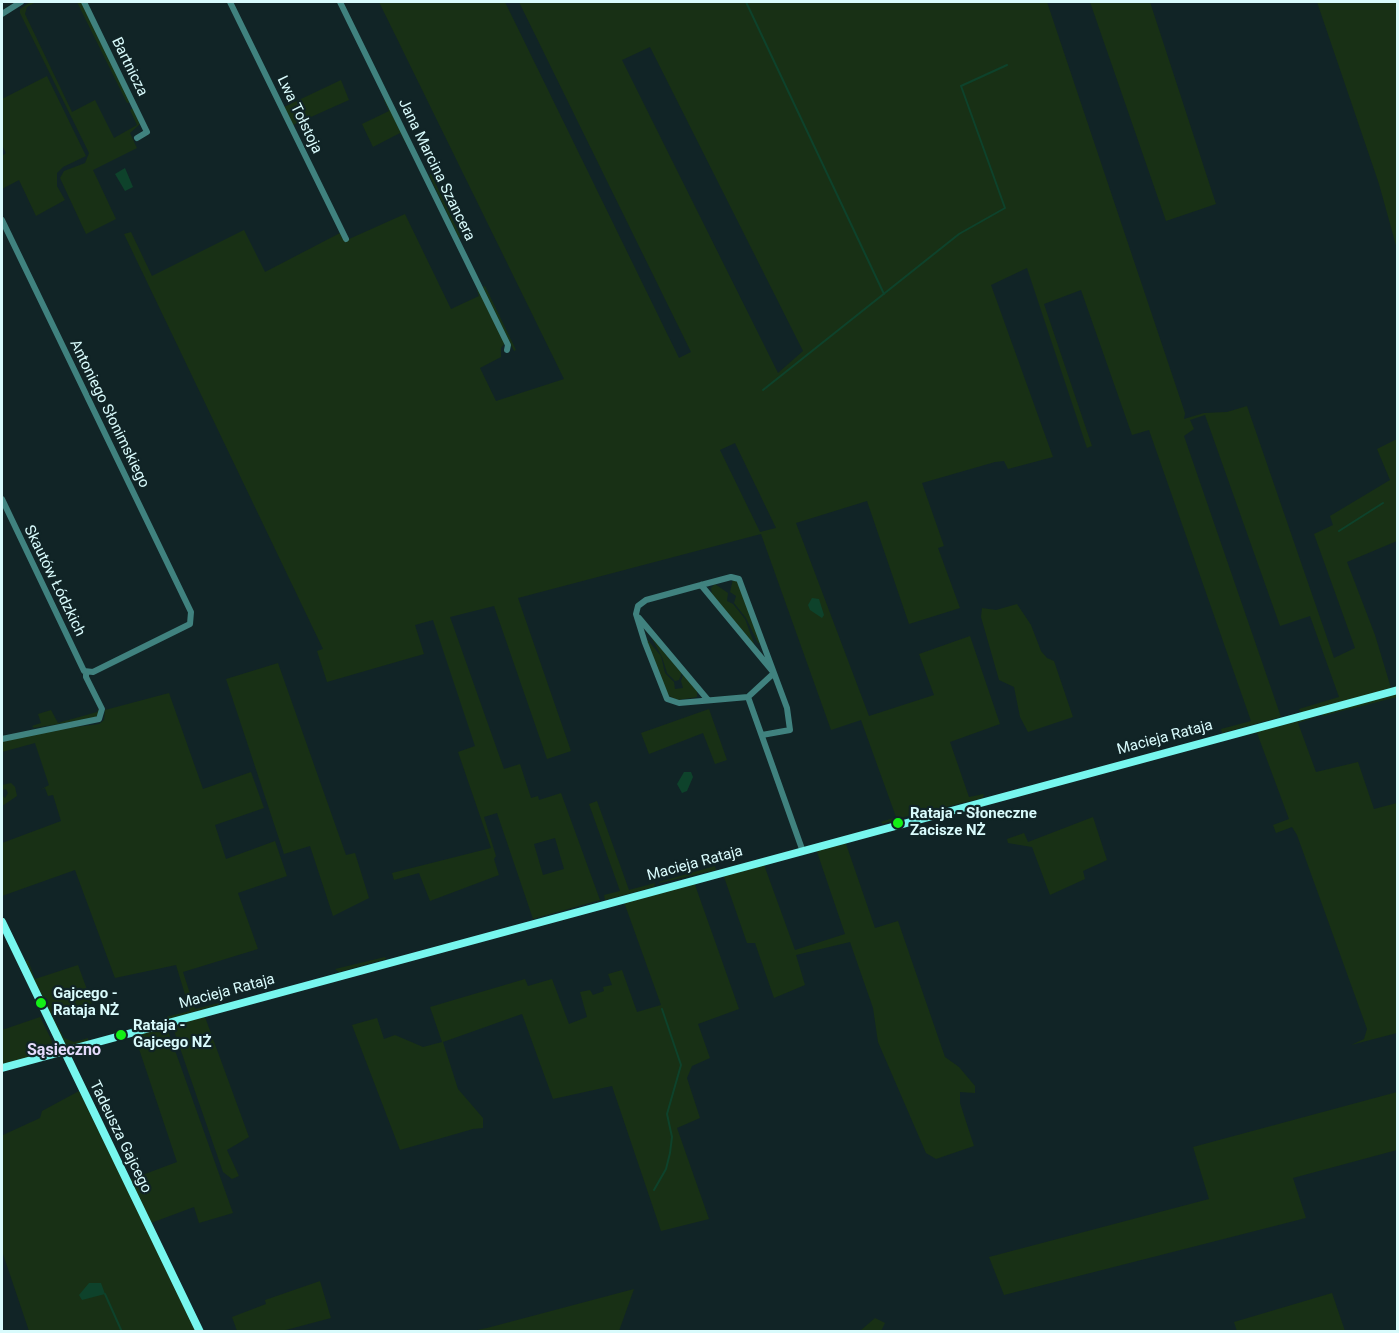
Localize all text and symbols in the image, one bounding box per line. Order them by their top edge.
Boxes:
street label: Bartnicza [107,35,151,99]
street label: Lwa Tołstoja [272,73,326,157]
street label: Jana Marcina Szancera [394,96,478,244]
street label: Antoniego Słonimskiego [65,337,153,491]
street label: Skautów Łódzkich [19,523,89,639]
street label: Macieja Rataja [1115,717,1215,759]
place label: Rataja - Słoneczne Zacisze NŻ [910,805,1037,840]
marker: Rataja - Słoneczne Zacisze NŻ [891,816,905,830]
street label: Macieja Rataja [645,843,745,885]
street label: Macieja Rataja [177,971,277,1013]
place label: Gajcego - Rataja NŻ [53,985,119,1020]
marker: Gajcego - Rataja NŻ [34,996,48,1010]
place label: Rataja - Gajcego NŻ [133,1017,212,1052]
marker: Rataja - Gajcego NŻ [114,1028,128,1042]
district label: Sąsieczno [27,1041,101,1061]
street label: Tadeusza Gajcego [85,1078,155,1196]

